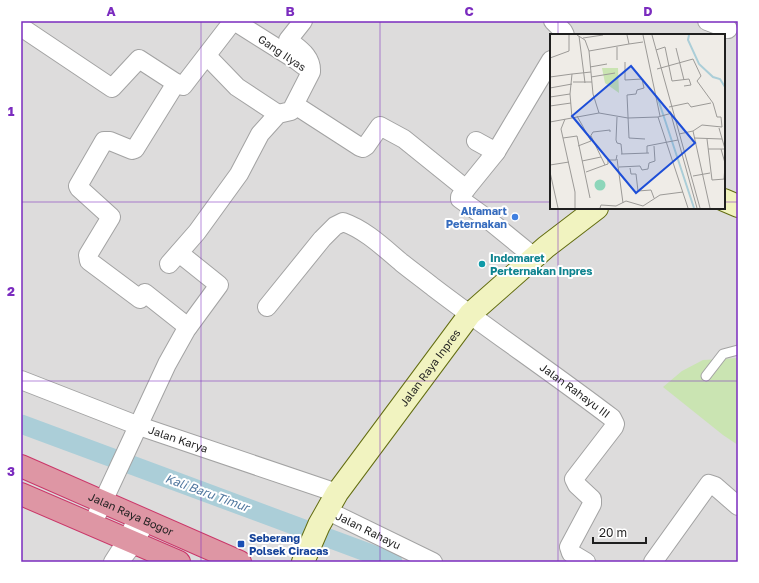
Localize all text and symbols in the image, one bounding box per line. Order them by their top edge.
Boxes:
text: A [106,3,116,19]
text: B [285,3,295,19]
text: C [464,3,474,19]
text: D [643,3,653,19]
street label: Gang Ilyas [256,32,309,73]
inset map [550,34,725,209]
text: 1 [8,103,15,119]
place label: Alfamart Peternakan [446,204,508,230]
marker: Alfamart Peternakan [510,212,520,222]
place label: Indomaret Perternakan Inpres [490,251,592,277]
marker: Indomaret Perternakan Inpres [477,259,487,269]
text: 2 [7,283,15,299]
street label: Jalan Raya Inpres [397,326,463,409]
street label: Jalan Rahayu III [538,360,613,420]
street label: Jalan Karya [147,423,210,455]
text: 3 [7,463,15,479]
water label: Kali Baru Timur [163,470,253,515]
street label: Jalan Raya Bogor [87,489,176,538]
street label: Jalan Rahayu [334,509,403,551]
scale bar [593,519,646,545]
text: 20 m [599,525,627,540]
place label: Seberang Polsek Ciracas [249,531,329,557]
marker: Seberang Polsek Ciracas [236,539,246,549]

